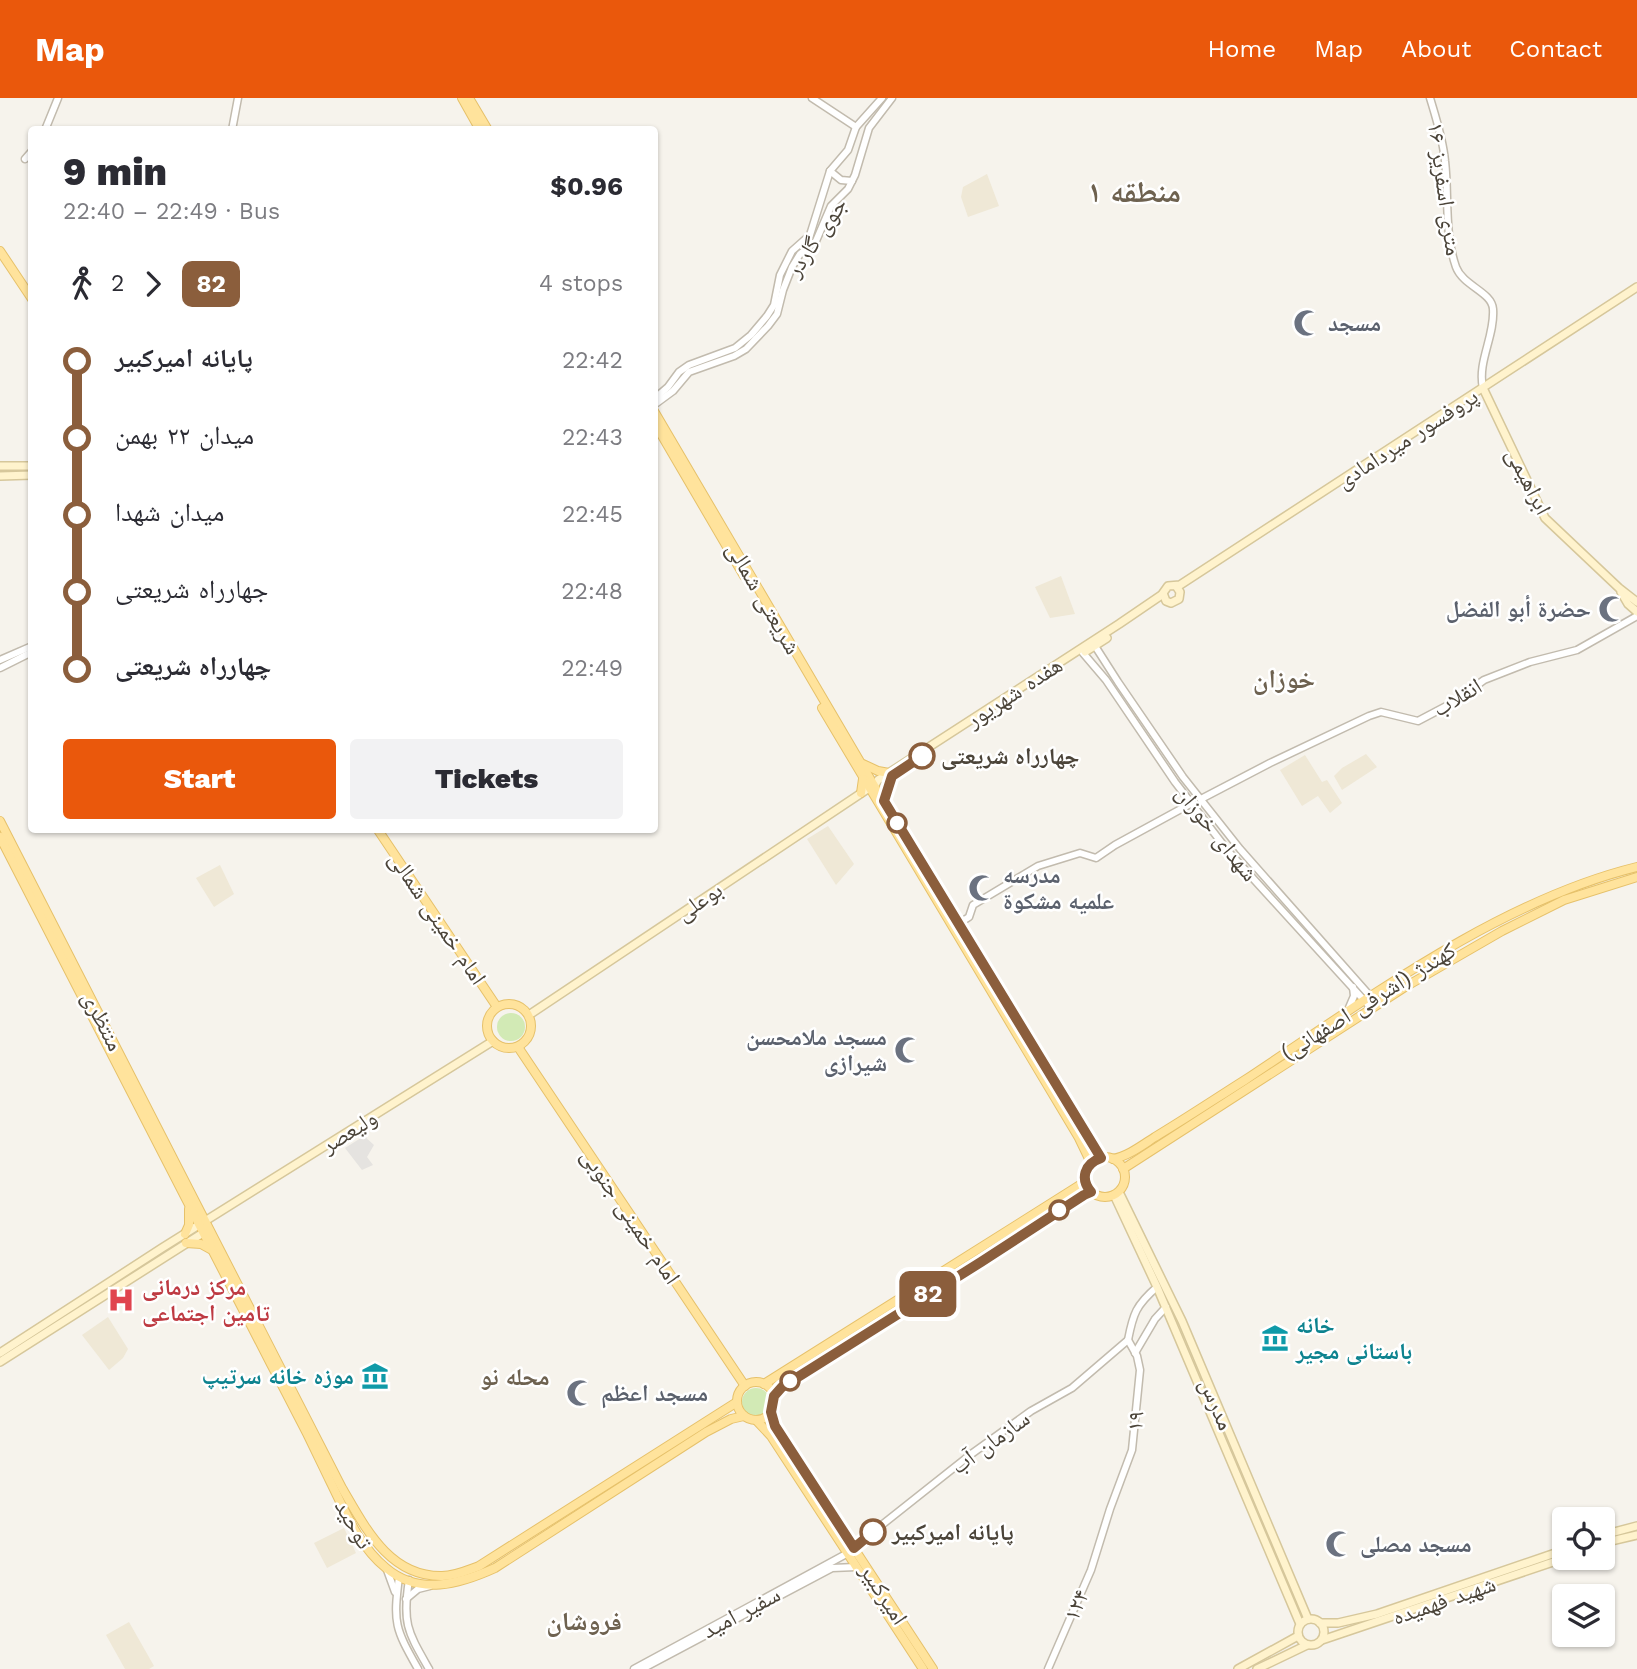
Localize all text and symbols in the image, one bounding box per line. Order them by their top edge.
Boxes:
text: Map [35,30,105,69]
text: Home [1208,35,1276,63]
text: Map [1314,35,1363,63]
text: About [1401,35,1471,63]
text: Contact [1509,35,1602,63]
street label: ۱۶ متری اسفریز [1422,121,1467,258]
text: 9 min [63,150,167,194]
text: $0.96 [550,171,623,201]
district label: منطقه ۱ [1087,174,1181,209]
street label: جوی گاردر [779,192,853,283]
text: 22:40 – 22:49 · Bus [63,198,280,225]
icon: walk [63,265,101,303]
icon: forward [134,265,172,303]
text: 2 [111,270,124,297]
text: 82 [196,270,226,298]
text: 4 stops [539,270,623,297]
mosque icon: مسجد [1292,308,1322,338]
place label: مسجد [1328,310,1381,337]
text: پایانه امیرکبیر [115,343,253,373]
text: 22:42 [562,347,623,374]
street label: پروفسور میردامادی [1331,383,1483,494]
text: میدان ۲۲ بهمن [115,420,254,450]
text: 22:43 [562,424,623,451]
street label: ابراهیمی [1500,443,1557,519]
text: میدان شهدا [115,497,224,527]
text: 22:45 [562,501,623,528]
street label: شریعتی شمالی [721,537,806,659]
text: جهارراه شریعتی [115,574,268,604]
text: 22:48 [561,578,623,605]
place label: حضرة أبو الفضل [1446,594,1591,623]
mosque icon: حضرة أبو الفضل [1597,594,1627,624]
text: چهارراه شریعتی [115,651,272,681]
street label: هفده شهریور [960,651,1068,734]
text: 22:49 [561,655,623,682]
district label: خوزان [1253,664,1315,695]
street label: انقلاب [1428,672,1487,723]
button: Start [63,739,336,819]
button: Tickets [350,739,623,819]
marker: چهارراه شریعتی [909,743,935,769]
place label: چهارراه شریعتی [941,743,1080,770]
street label: شهدای خوزان [1170,780,1263,887]
unlabelled marker [887,813,907,833]
street label: امام خمینی شمالی [381,847,492,991]
place label: مدرسه علمیه مشکوة [1003,862,1114,915]
mosque icon: مدرسه علمیه مشکوة [967,873,997,903]
street label: بوعلی [671,876,728,927]
street label: کهندژ (اشرفی اصفهانی) [1276,936,1461,1066]
street label: منتظری [76,987,129,1056]
place label: مسجد ملامحسن شیرازی [746,1024,887,1077]
mosque icon: مسجد ملامحسن شیرازی [893,1035,923,1065]
street label: ولیعصر [316,1104,382,1159]
street label: امام خمینی جنوبی [574,1143,686,1290]
unlabelled marker [1049,1200,1069,1220]
line badge: 82 [897,1271,960,1317]
place label: مرکز درمانی تامین اجتماعی [142,1274,270,1327]
text: 82 [913,1280,943,1308]
hospital icon: مرکز درمانی تامین اجتماعی [106,1285,136,1315]
place label: خانه باستانی مجیر [1295,1312,1412,1365]
museum icon: خانه باستانی مجیر [1260,1323,1290,1353]
museum icon: موزه خانه سرتیپ [360,1361,390,1391]
place label: موزه خانه سرتیپ [202,1363,354,1390]
district label: محله نو [480,1363,550,1391]
unlabelled marker [780,1371,800,1391]
street label: مدرس [1194,1374,1239,1434]
mosque icon: مسجد اعظم [565,1378,595,1408]
place label: مسجد اعظم [601,1380,708,1409]
street label: سازمان آب [946,1405,1035,1480]
street label: ۱۹ [1121,1410,1150,1433]
street label: توحید [329,1495,378,1554]
map controls [1552,1507,1615,1647]
button: locate [1552,1507,1615,1570]
marker: پایانه امیرکبیر [860,1519,886,1545]
place label: پایانه امیرکبیر [891,1519,1014,1546]
mosque icon: مسجد مصلی [1324,1529,1354,1559]
place label: مسجد مصلی [1360,1531,1472,1558]
street label: امیرکبیر [853,1558,913,1630]
street label: شهید فهمیده [1389,1570,1499,1631]
street label: سفیر امید [698,1581,785,1644]
button: layers [1552,1584,1615,1647]
street label: ۱۲۴ [1058,1586,1095,1625]
district label: فروشان [546,1606,622,1637]

